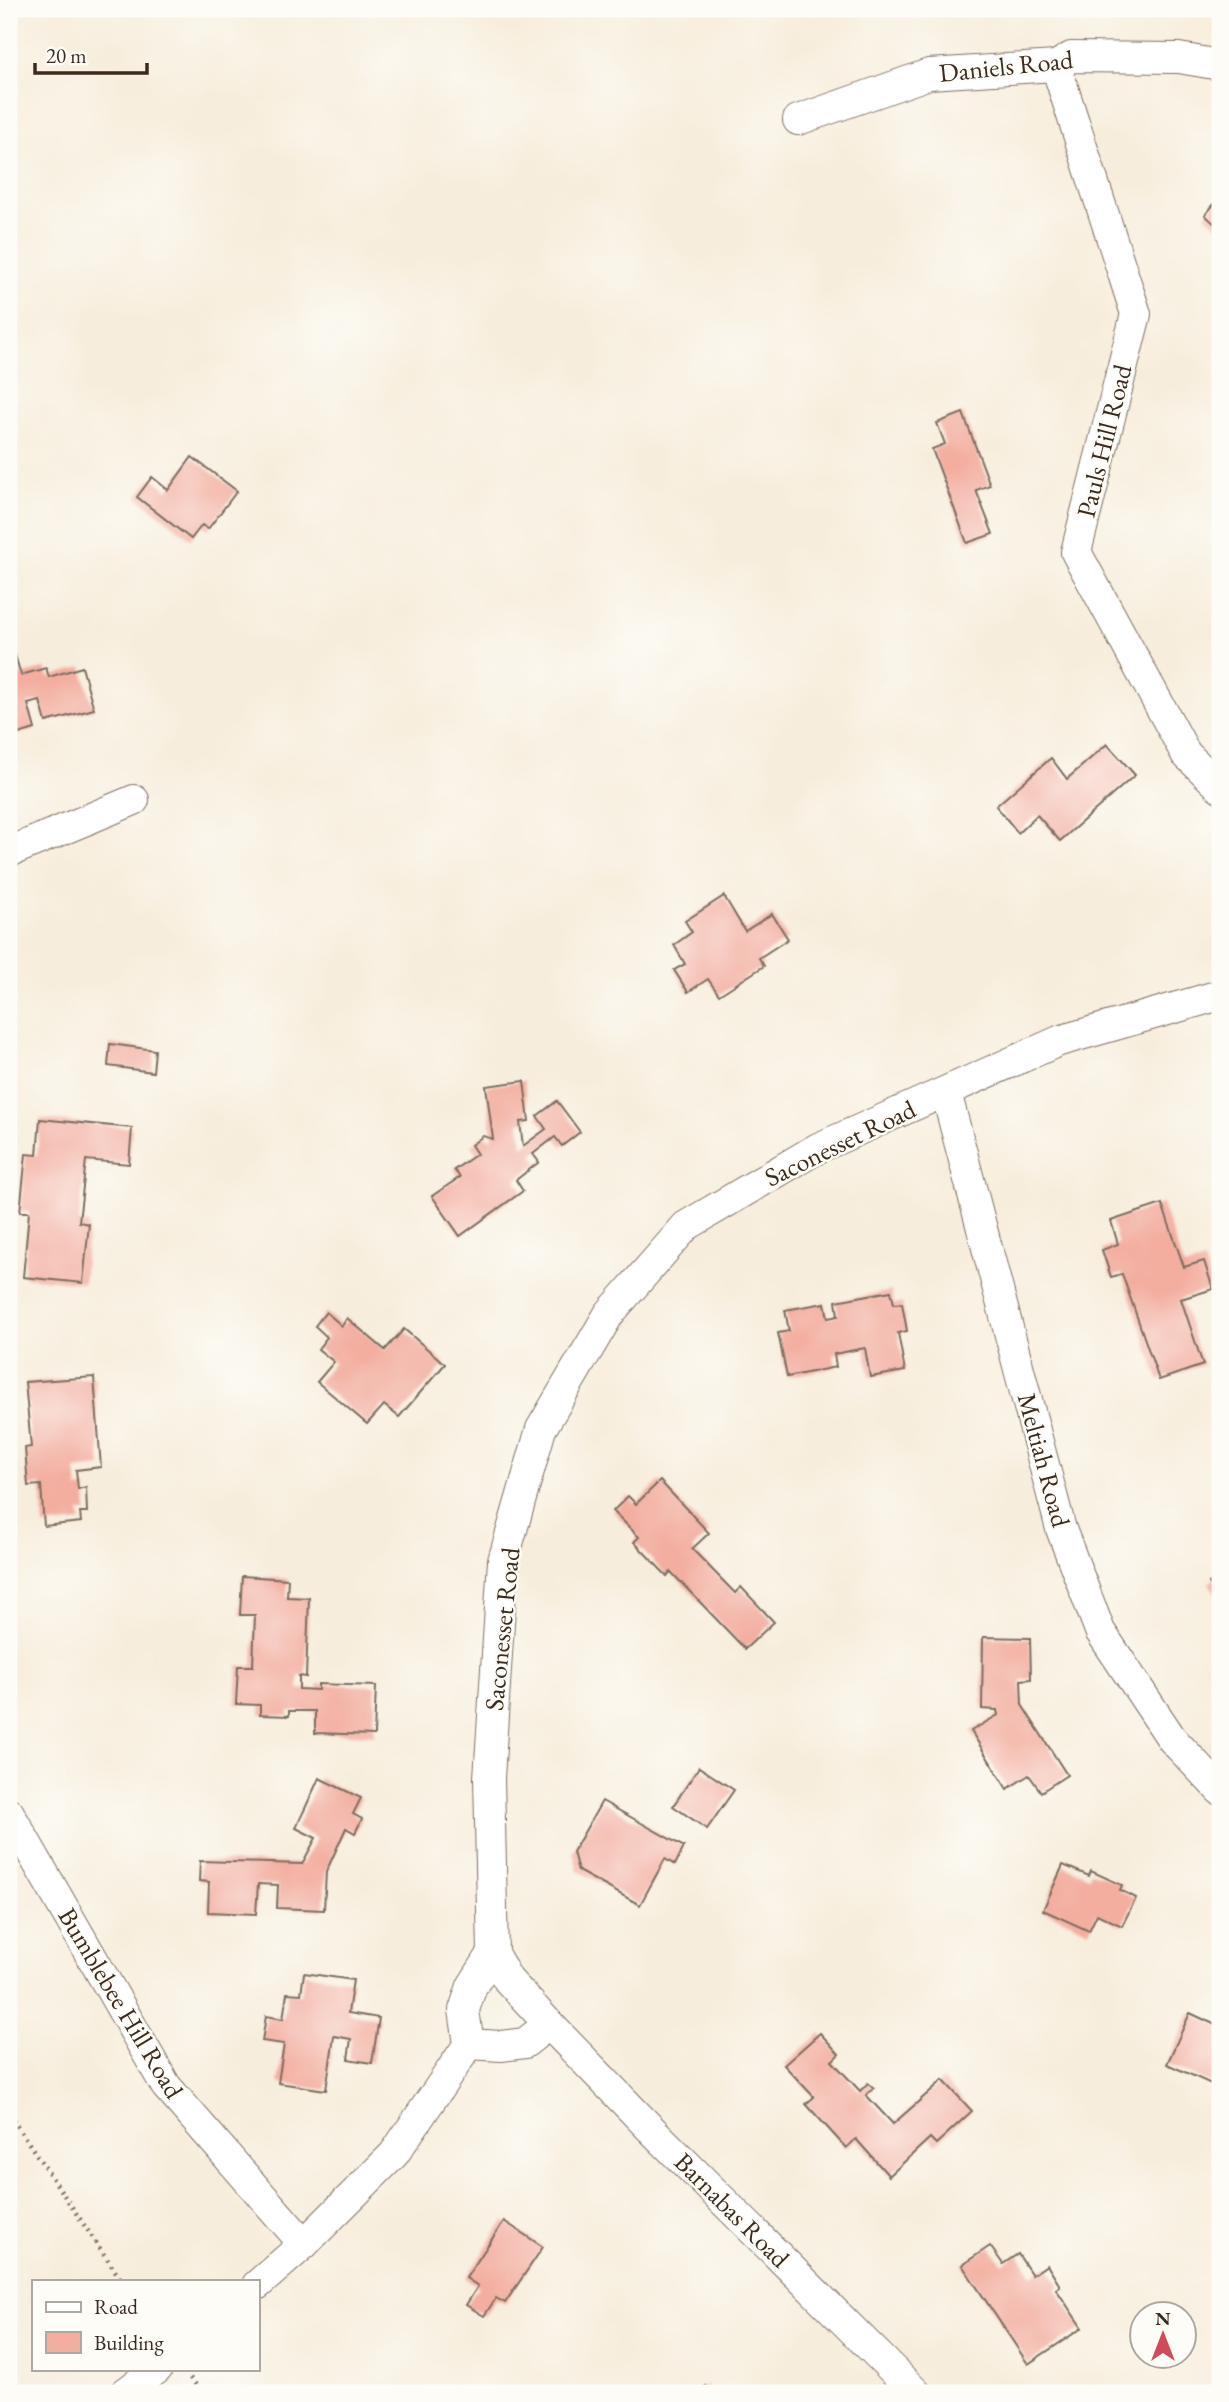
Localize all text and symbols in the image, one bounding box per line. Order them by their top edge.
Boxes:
scale bar [35,32,147,76]
text: 20 m [46,42,87,69]
street label: Daniels Road [937,42,1075,90]
street label: Pauls Hill Road [1069,360,1140,521]
street label: Saconesset Road [759,1091,922,1194]
street label: Meltiah Road [1010,1389,1078,1531]
street label: Saconesset Road [477,1545,528,1712]
street label: Bumblebee Hill Road [51,1901,192,2105]
street label: Barnabas Road [667,2145,798,2276]
legend [32,2280,259,2370]
text: Road [94,2293,138,2320]
north arrow [1128,2300,1198,2370]
text: N [1155,2306,1171,2331]
text: Building [94,2329,164,2356]

